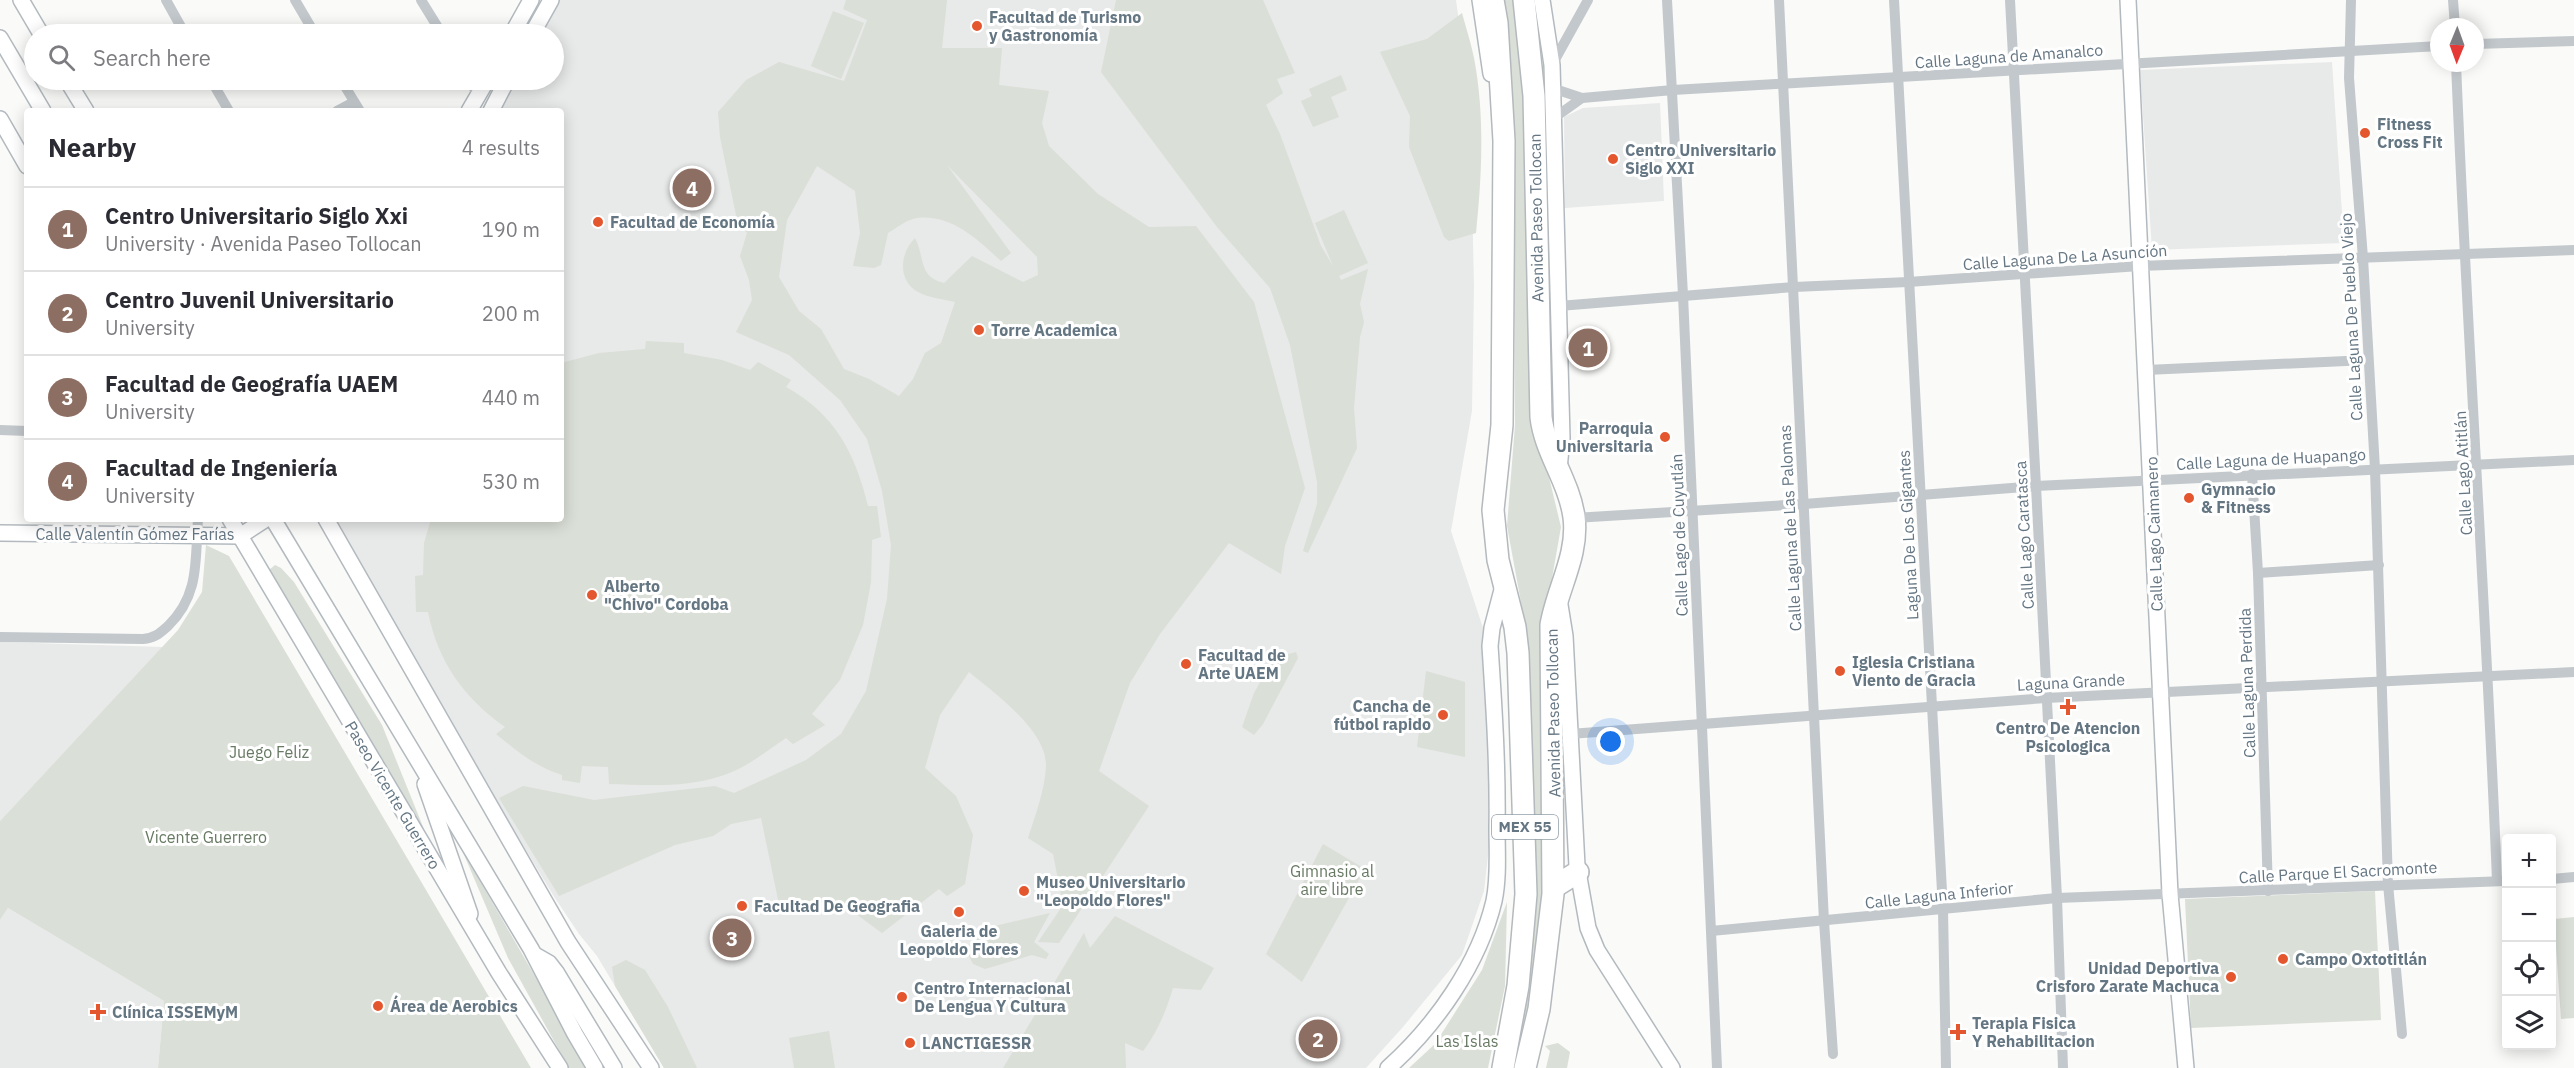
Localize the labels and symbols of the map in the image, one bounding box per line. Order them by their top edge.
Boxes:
place label: Facultad de Turismo y Gastronomía [989,7,1141,45]
north arrow [2430,18,2484,72]
marker: Facultad de Turismo y Gastronomía [970,19,984,33]
street label: Calle Laguna de Amanalco [1914,39,2104,73]
place label: Fitness Cross Fit [2377,114,2443,152]
marker: Fitness Cross Fit [2358,126,2372,140]
street label: Avenida Paseo Tollocan [1525,133,1547,303]
place label: Centro Universitario Siglo XXI [1625,140,1776,178]
marker: Centro Universitario Siglo XXI [1606,152,1620,166]
pin: 4 [672,166,712,210]
place label: Facultad de Economía [610,212,775,232]
street label: Calle Laguna De Pueblo Viejo [2336,213,2366,421]
marker: Facultad de Economía [591,215,605,229]
street label: Calle Laguna De La Asunción [1962,240,2168,274]
place label: Torre Academica [991,320,1117,340]
marker: Torre Academica [972,323,986,337]
pin: 1 [1568,326,1608,370]
street label: Calle Lago Atitlán [2450,410,2476,536]
place label: Parroquia Universitaria [1556,418,1653,456]
street label: Calle Laguna de Las Palomas [1775,424,1805,632]
marker: Parroquia Universitaria [1658,430,1672,444]
street label: Calle Laguna de Huapango [2176,444,2366,474]
street label: Laguna De Los Gigantes [1894,449,1922,621]
street label: Calle Lago de Cuyutlán [1666,453,1692,617]
street label: Calle Lago Caimanero [2141,456,2167,612]
street label: Calle Lago Caratasca [2010,460,2038,610]
place label: Gymnacio & Fitness [2201,479,2276,517]
marker: Gymnacio & Fitness [2182,491,2196,505]
street label: Calle Valentín Gómez Farías [35,524,235,544]
place label: Alberto "Chivo" Cordoba [604,576,729,614]
marker: Alberto "Chivo" Cordoba [585,588,599,602]
street label: Calle Laguna Perdida [2234,607,2260,758]
street label: Avenida Paseo Tollocan [1542,628,1564,798]
place label: Facultad de Arte UAEM [1198,645,1286,683]
place label: Iglesia Cristiana Viento de Gracia [1852,652,1976,690]
marker: Facultad de Arte UAEM [1179,657,1193,671]
marker: Iglesia Cristiana Viento de Gracia [1833,664,1847,678]
street label: Laguna Grande [2017,669,2126,695]
place label: Cancha de fútbol rapido [1334,696,1431,734]
marker: Centro De Atencion Psicologica [2059,698,2077,716]
marker: Cancha de fútbol rapido [1436,708,1450,722]
street label: Paseo Vicente Guerrero [341,717,445,873]
place label: Centro De Atencion Psicologica [1996,718,2140,756]
your location [1596,727,1625,756]
park label: Juego Feliz [229,742,309,762]
road number: MEX 55 [1492,815,1558,839]
park label: Vicente Guerrero [145,827,267,847]
street label: Calle Parque El Sacromonte [2238,857,2438,887]
park label: Gimnasio al aire libre [1290,861,1374,899]
place label: Museo Universitario "Leopoldo Flores" [1036,872,1186,910]
street label: Calle Laguna Inferior [1864,877,2014,913]
marker: Museo Universitario "Leopoldo Flores" [1017,884,1031,898]
place label: Facultad De Geografia [754,896,920,916]
marker: Facultad De Geografia [735,899,749,913]
marker: Galeria de Leopoldo Flores [952,905,966,919]
pin: 3 [712,916,752,960]
place label: Galeria de Leopoldo Flores [899,921,1019,959]
place label: Campo Oxtotitlán [2295,949,2427,969]
marker: Campo Oxtotitlán [2276,952,2290,966]
place label: Unidad Deportiva Crisforo Zarate Machuca [2036,958,2219,996]
marker: Unidad Deportiva Crisforo Zarate Machuca [2224,970,2238,984]
place label: Centro Internacional De Lengua Y Cultura [914,978,1070,1016]
marker: Centro Internacional De Lengua Y Cultura [895,990,909,1004]
place label: Área de Aerobics [390,995,518,1016]
marker: Área de Aerobics [371,999,385,1013]
place label: Clínica ISSEMyM [112,1002,238,1022]
marker: Clínica ISSEMyM [89,1003,107,1021]
place label: Terapia Fisica Y Rehabilitacion [1972,1013,2095,1051]
pin: 2 [1298,1016,1338,1062]
marker: Terapia Fisica Y Rehabilitacion [1949,1023,1967,1041]
park label: Las Islas [1436,1031,1499,1051]
place label: LANCTIGESSR [922,1033,1032,1053]
marker: LANCTIGESSR [903,1036,917,1050]

